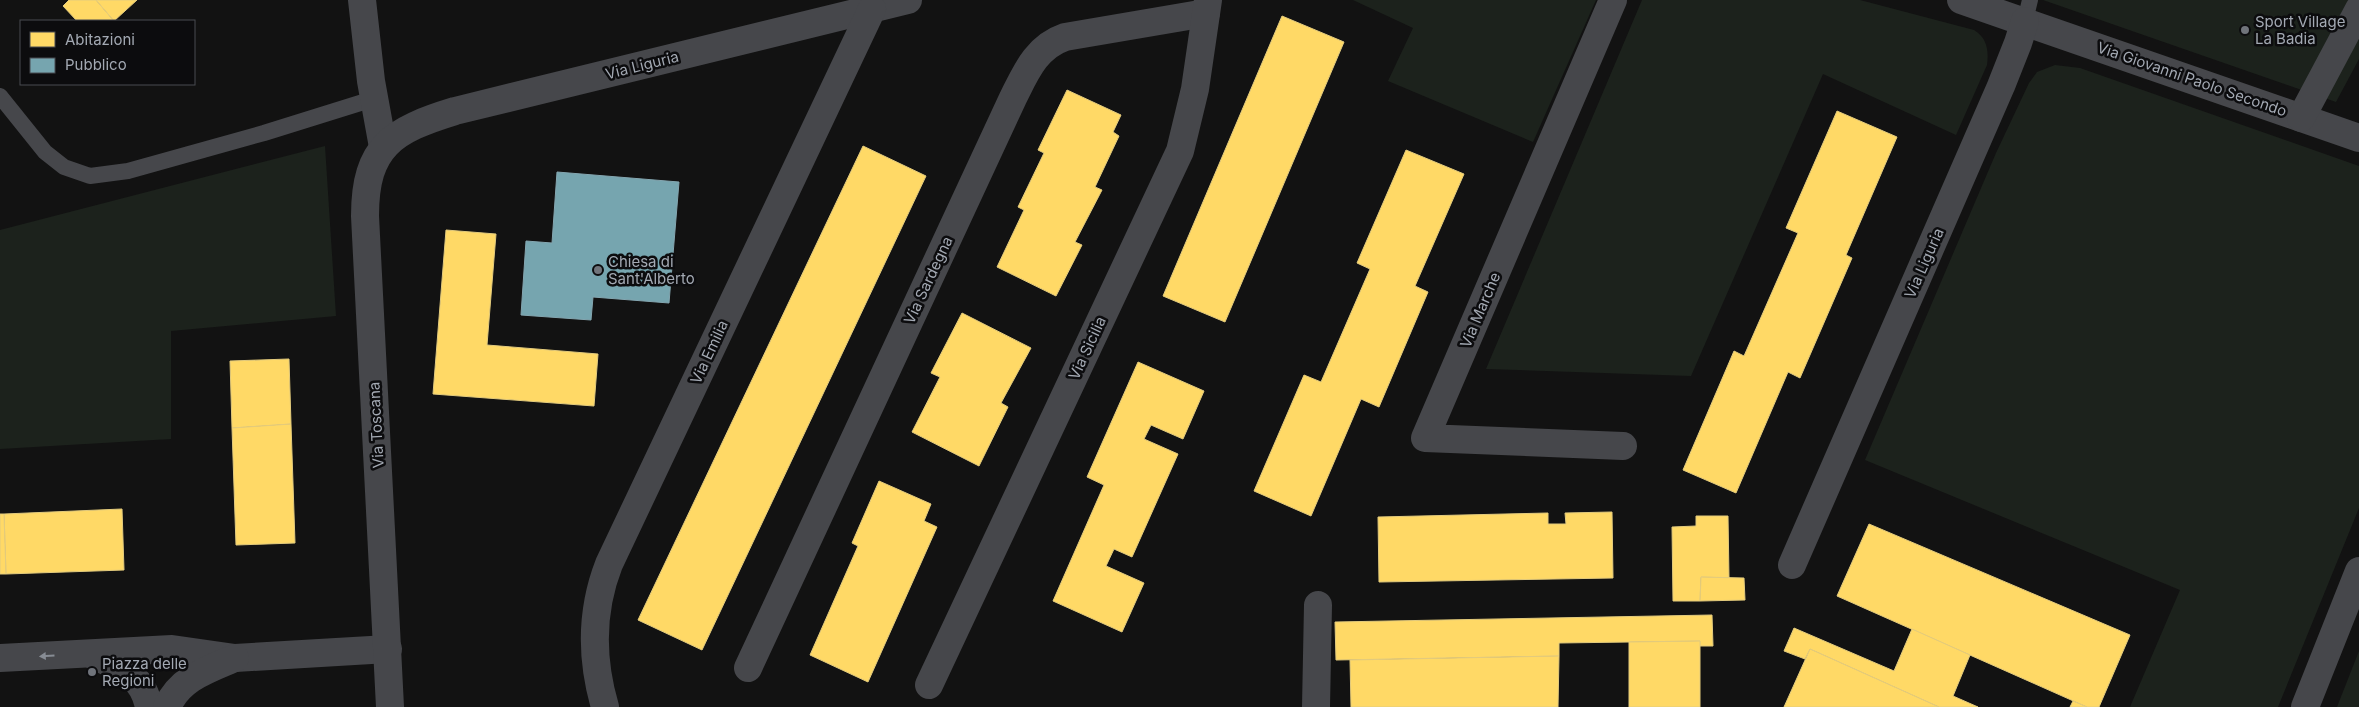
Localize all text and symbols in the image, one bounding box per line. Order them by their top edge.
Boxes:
place label: Sport Village La Badia [2255,12,2345,48]
legend [20,20,195,85]
marker: Sport Village La Badia [2239,24,2251,36]
text: Abitazioni [65,30,135,49]
street label: Via Giovanni Paolo Secondo [2095,38,2289,120]
street label: Via Liguria [603,47,681,83]
text: Pubblico [65,55,127,74]
street label: Via Liguria [1900,225,1948,301]
street label: Via Sardegna [899,233,957,327]
place label: Chiesa di Sant'Alberto [608,252,695,288]
marker: Chiesa di Sant'Alberto [592,264,604,276]
street label: Via Marche [1456,269,1504,351]
street label: Via Sicilia [1064,313,1110,383]
street label: Via Emilia [686,317,732,387]
street label: Via Toscana [364,381,388,469]
one-way arrow [38,652,54,660]
place label: Piazza delle Regioni [102,654,187,690]
marker: Piazza delle Regioni [86,666,98,678]

